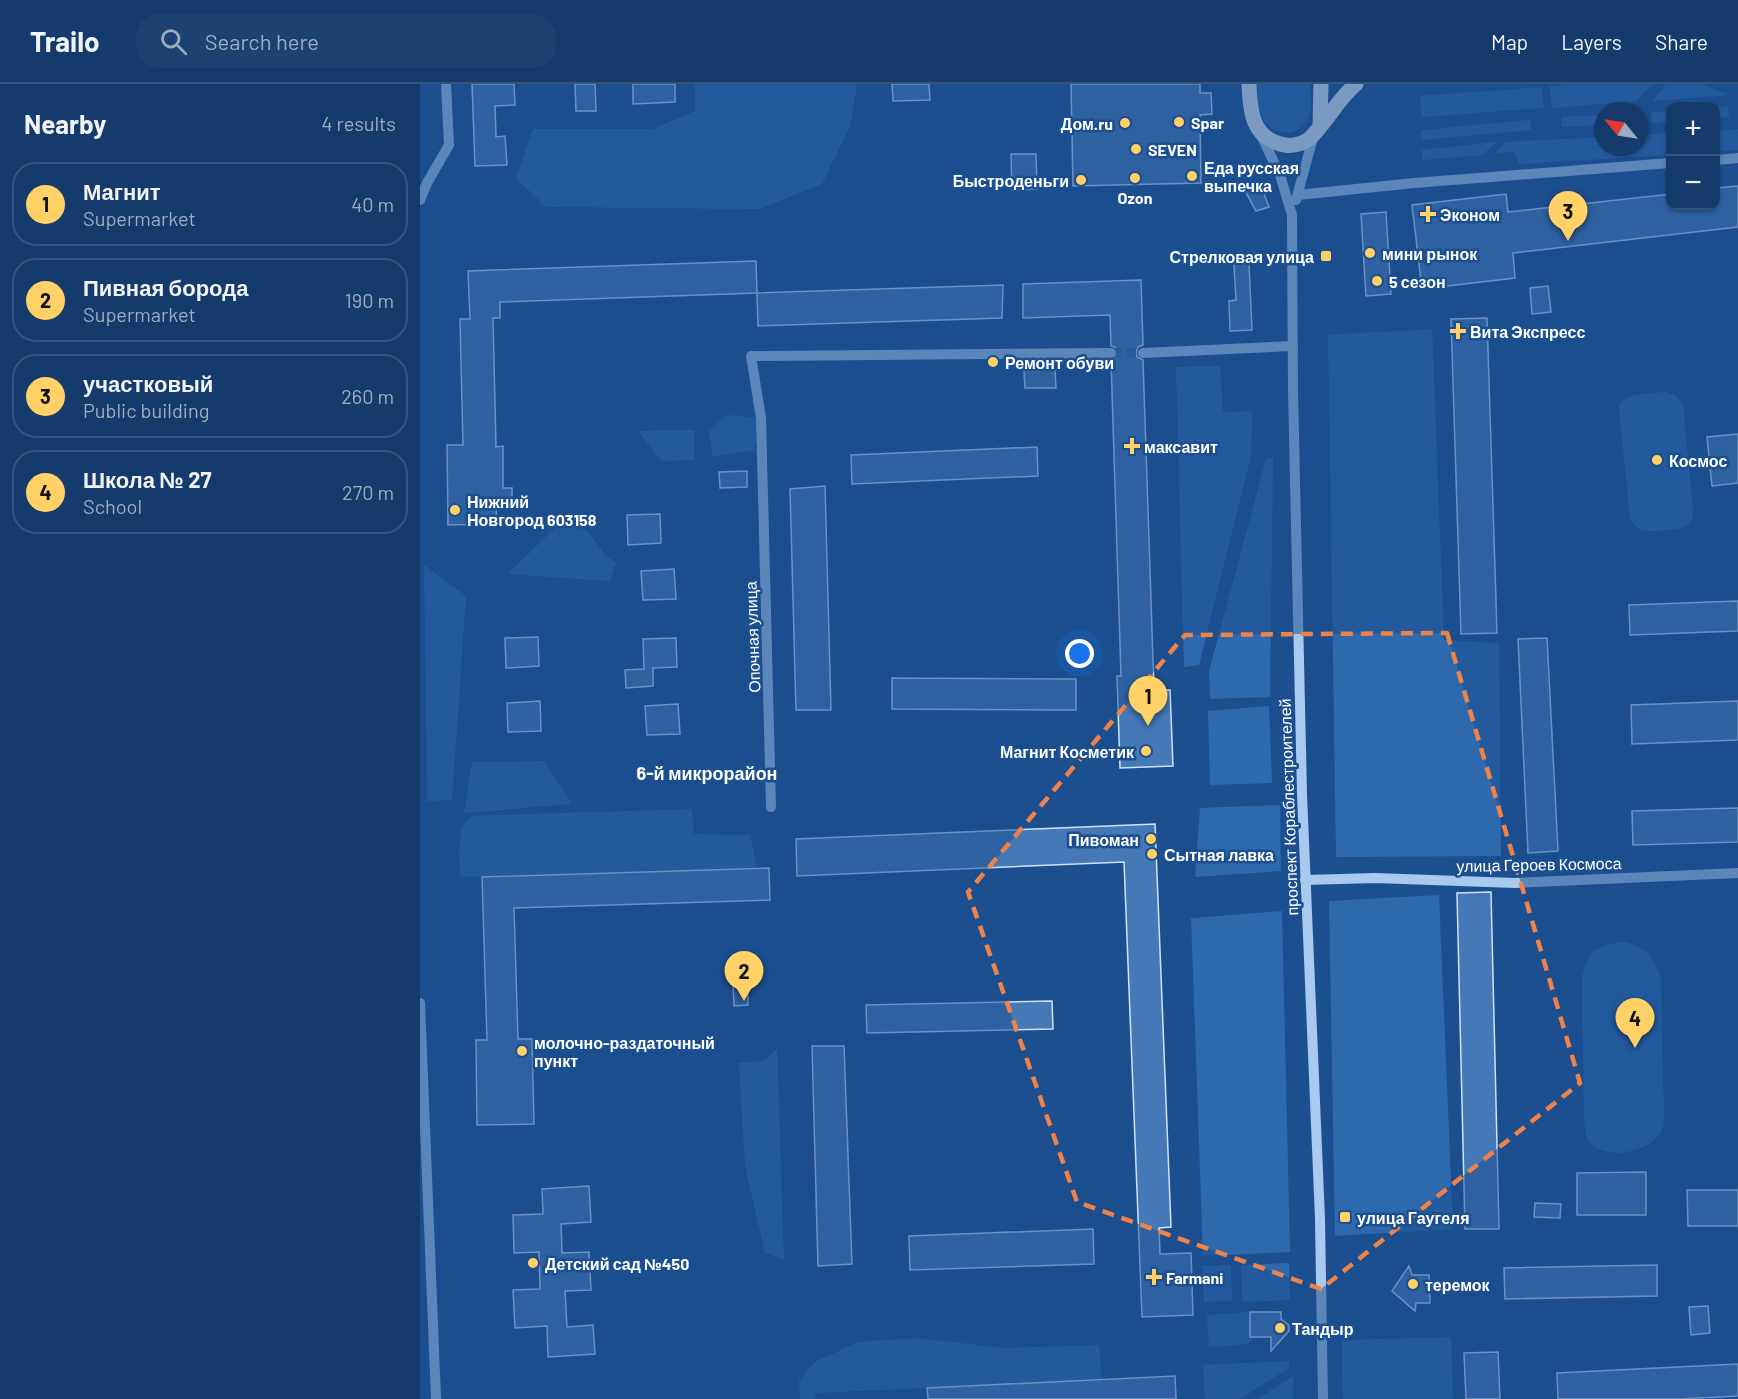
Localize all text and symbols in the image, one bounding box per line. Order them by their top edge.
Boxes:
search box [136,14,556,68]
text: Trailo [30,24,100,58]
icon: search [157,25,190,58]
text: Search here [205,28,319,54]
text: Map [1491,29,1528,54]
text: Layers [1561,29,1622,54]
text: Share [1655,29,1708,54]
north arrow [1594,102,1648,156]
map controls [1666,102,1720,210]
button: + [1666,102,1720,156]
text: Nearby [24,108,106,139]
text: 4 results [321,111,396,135]
place label: Spar [1191,113,1224,132]
place label: Дом.ru [1061,114,1113,133]
marker: Spar [1172,115,1186,129]
marker: Дом.ru [1118,116,1132,130]
place label: SEVEN [1148,140,1197,159]
marker: SEVEN [1129,142,1143,156]
button: − [1666,156,1720,210]
place label: Еда русская выпечка [1204,158,1299,195]
marker: Еда русская выпечка [1185,169,1199,183]
place label: Быстроденьги [953,171,1069,190]
marker: Ozon [1128,171,1142,185]
marker: Быстроденьги [1074,173,1088,187]
text: Магнит [83,178,161,204]
place label: Ozon [1118,188,1152,207]
text: 1 [42,192,49,216]
text: 40 m [351,192,394,216]
pin: 3 [1548,192,1588,241]
place label: Эконом [1440,205,1500,224]
text: Supermarket [83,206,196,230]
marker: Эконом [1421,207,1435,221]
place label: мини рынок [1382,244,1478,263]
marker: мини рынок [1363,246,1377,260]
place label: Стрелковая улица [1170,247,1314,266]
marker: Стрелковая улица [1319,249,1333,263]
place label: 5 сезон [1389,272,1446,291]
text: Пивная борода [83,274,248,300]
marker: 5 сезон [1370,274,1384,288]
text: 2 [40,288,51,312]
text: 190 m [345,288,394,312]
text: Supermarket [83,302,196,326]
place label: Вита Экспресс [1470,322,1585,341]
marker: Вита Экспресс [1451,324,1465,338]
place label: Ремонт обуви [1005,353,1114,372]
marker: Ремонт обуви [986,355,1000,369]
text: участковый [83,370,213,396]
text: 3 [40,384,51,408]
text: 260 m [341,384,394,408]
text: Public building [83,398,209,422]
place label: максавит [1144,437,1218,456]
marker: максавит [1125,439,1139,453]
place label: Космос [1669,451,1727,470]
marker: Космос [1650,453,1664,467]
text: Школа № 27 [83,466,212,492]
text: 4 [39,480,52,504]
text: 270 m [342,480,394,504]
place label: Нижний Новгород 603158 [467,492,597,529]
text: School [83,494,142,518]
marker: Нижний Новгород 603158 [448,503,462,517]
street label: Опочная улица [741,581,763,693]
your location [1065,639,1094,668]
pin: 1 [1128,676,1168,726]
street label: проспект Кораблестроителей [1275,698,1301,916]
place label: Магнит Косметик [1000,742,1135,761]
marker: Магнит Косметик [1139,744,1153,758]
district label: 6-й микрорайон [636,762,778,784]
place label: Пивоман [1068,830,1139,849]
marker: Пивоман [1144,832,1158,846]
place label: Сытная лавка [1164,845,1274,864]
marker: Сытная лавка [1145,847,1159,861]
street label: улица Героев Космоса [1456,853,1622,875]
pin: 2 [724,952,764,1001]
pin: 4 [1616,998,1654,1048]
place label: молочно-раздаточный пункт [534,1033,715,1070]
marker: молочно-раздаточный пункт [515,1044,529,1058]
place label: улица Гаугеля [1357,1208,1470,1227]
marker: улица Гаугеля [1338,1210,1352,1224]
place label: Детский сад №450 [545,1254,689,1273]
marker: Детский сад №450 [526,1256,540,1270]
place label: Farmani [1166,1268,1223,1287]
marker: Farmani [1147,1270,1161,1284]
place label: теремок [1425,1275,1491,1294]
marker: теремок [1406,1277,1420,1291]
place label: Тандыр [1292,1319,1354,1338]
marker: Тандыр [1273,1321,1287,1335]

